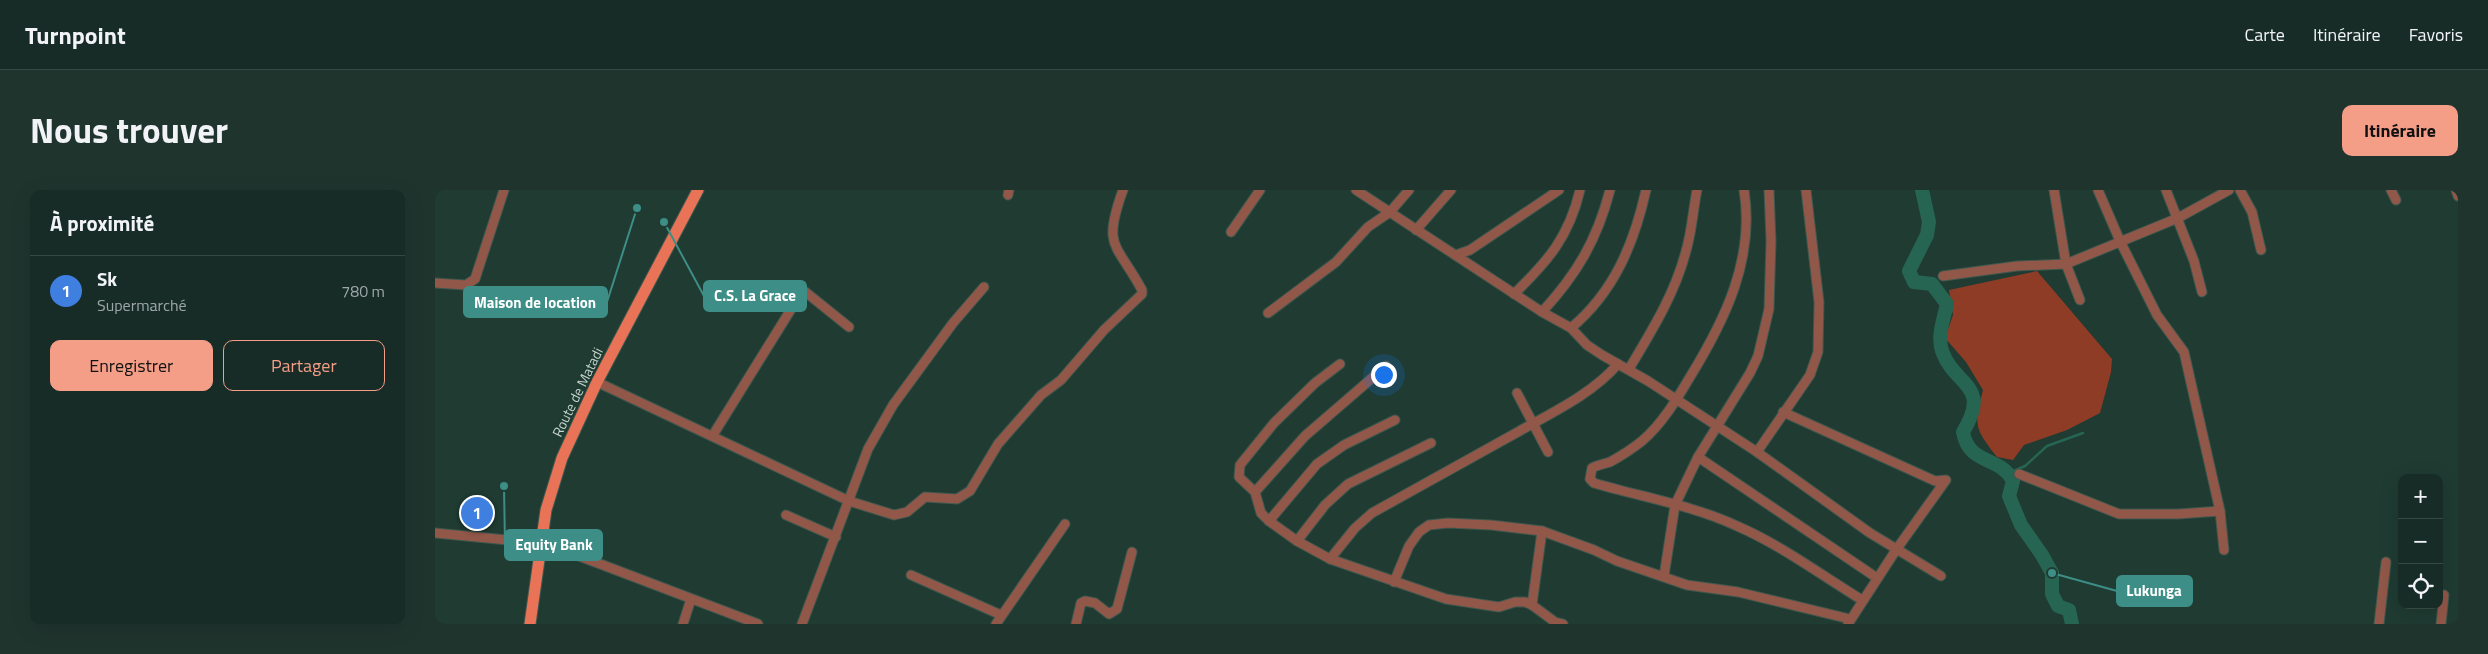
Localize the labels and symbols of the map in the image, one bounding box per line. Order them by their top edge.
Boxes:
callout: C.S. La Grace [704,281,806,311]
text: C.S. La Grace [714,284,796,307]
callout: Maison de location [464,287,607,317]
text: Maison de location [474,291,596,314]
street label: Route de Matadi [546,344,608,440]
your location [1371,362,1397,388]
pin: 1 [461,494,493,532]
callout: Equity Bank [505,530,602,560]
text: Equity Bank [515,533,593,556]
callout: Lukunga [2117,576,2192,606]
text: Lukunga [2126,579,2182,602]

